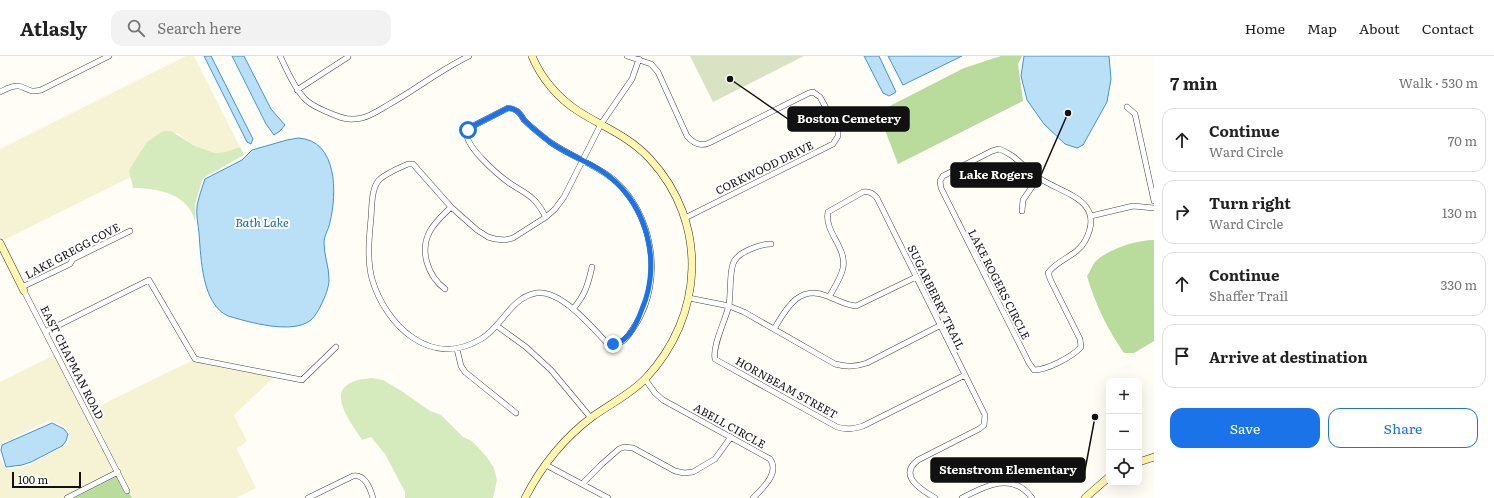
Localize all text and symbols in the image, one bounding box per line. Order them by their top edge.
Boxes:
search box [111,10,391,46]
text: Atlasly [20,14,87,42]
text: Search here [157,16,241,39]
icon: search [125,17,147,39]
text: Home [1245,18,1285,38]
text: Map [1307,18,1337,38]
text: About [1359,18,1400,38]
text: Contact [1422,18,1474,38]
text: 7 min [1170,70,1218,95]
text: Walk · 530 m [1399,73,1478,92]
callout: Boston Cemetery [788,107,909,131]
text: Boston Cemetery [797,109,902,127]
text: Continue [1209,119,1279,142]
route start [459,121,477,139]
icon: ahead [1171,129,1193,151]
text: 70 m [1448,131,1477,150]
street label: CORKWOOD DRIVE [712,136,816,198]
text: Ward Circle [1209,142,1283,161]
callout: Lake Rogers [951,163,1041,187]
text: Lake Rogers [959,165,1033,183]
text: Turn right [1209,191,1291,214]
icon: right [1171,201,1193,223]
text: 130 m [1442,203,1477,222]
water label: Bath Lake [235,213,289,231]
text: Ward Circle [1209,214,1283,233]
street label: LAKE GREGG COVE [22,218,122,282]
street label: LAKE ROGERS CIRCLE [965,226,1035,342]
street label: SUGARBERRY TRAIL [905,242,969,352]
text: Continue [1209,263,1279,286]
icon: ahead [1171,273,1193,295]
text: 330 m [1441,275,1477,294]
text: Shaffer Trail [1209,286,1288,305]
street label: EAST CHAPMAN ROAD [37,302,109,422]
route end [604,335,622,353]
icon: arrive [1171,345,1193,367]
text: Arrive at destination [1209,345,1368,368]
street label: HORNBEAM STREET [733,352,841,422]
map controls [1106,378,1142,486]
button: + [1106,378,1142,414]
street label: ABELL CIRCLE [691,399,769,451]
button: Save [1170,408,1320,448]
button: Share [1328,408,1478,448]
button: − [1106,414,1142,450]
button: locate [1106,450,1142,486]
callout: Stenstrom Elementary [931,458,1085,482]
text: Stenstrom Elementary [939,460,1078,478]
scale bar [12,470,81,489]
text: 100 m [18,471,48,487]

